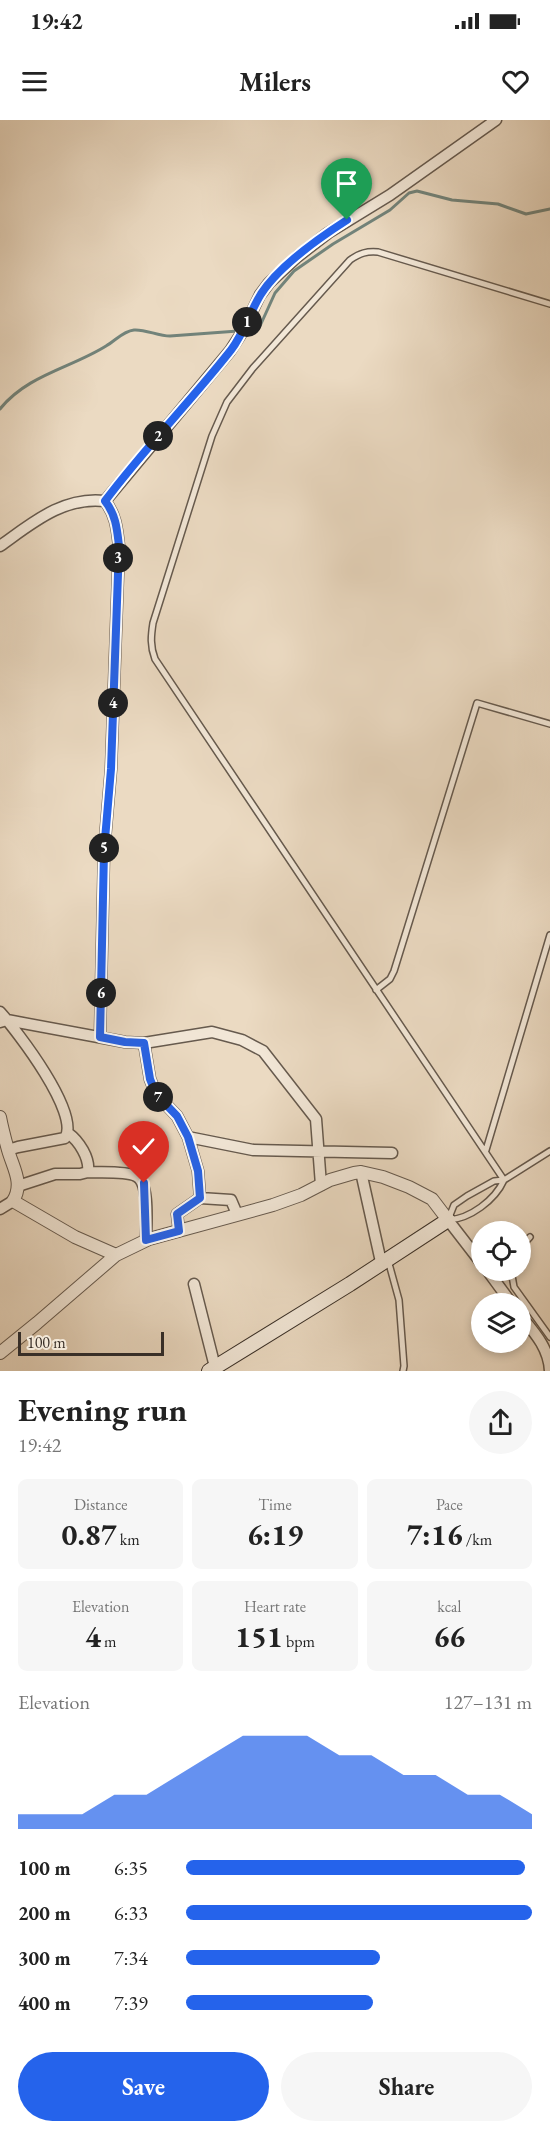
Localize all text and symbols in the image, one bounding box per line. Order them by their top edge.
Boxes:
text: 19:42 [30,7,83,36]
text: Milers [239,64,311,99]
icon: menu [18,65,51,98]
icon: heart [499,65,532,98]
pin [321,158,372,220]
icon: arrive [330,167,363,200]
pin: 1 [232,307,262,337]
text: 1 [243,311,251,332]
pin: 2 [143,421,173,451]
text: 2 [154,425,162,446]
pin: 3 [103,543,133,573]
text: 3 [114,547,122,568]
pin: 4 [98,688,128,718]
text: 4 [109,692,117,713]
pin: 5 [89,833,119,863]
text: 5 [100,837,108,858]
pin: 6 [86,978,116,1008]
text: 6 [97,982,105,1003]
pin: 7 [143,1082,173,1112]
text: 7 [154,1086,162,1107]
pin [118,1121,169,1183]
icon: check [127,1130,160,1163]
map controls [471,1221,531,1353]
button: locate [471,1221,531,1281]
button: layers [471,1293,531,1353]
scale bar [18,1329,164,1356]
text: 100 m [27,1332,66,1353]
text: Evening run [18,1388,187,1431]
button: share [469,1391,532,1454]
text: 19:42 [18,1432,61,1458]
text: Distance [74,1494,127,1515]
text: Time [258,1494,292,1515]
text: Pace [436,1494,463,1515]
text: 0.87 [62,1515,117,1554]
text: 6:19 [247,1515,303,1554]
text: 7:16 [407,1515,463,1554]
text: km [117,1529,140,1550]
text: /km [463,1529,492,1550]
text: Elevation [72,1596,129,1617]
text: Heart rate [244,1596,306,1617]
text: kcal [437,1596,461,1617]
text: 4 [85,1617,101,1656]
text: 151 [235,1617,283,1656]
text: 66 [433,1617,465,1656]
text: m [101,1631,116,1652]
text: bpm [283,1631,315,1652]
text: Elevation [18,1689,90,1715]
text: 127–131 m [444,1689,532,1715]
text: 100 m [18,1855,71,1881]
text: 6:35 [114,1855,148,1881]
text: 200 m [18,1900,71,1926]
text: 6:33 [114,1900,148,1926]
text: 300 m [18,1945,71,1971]
text: 7:34 [114,1945,148,1971]
text: 400 m [18,1990,71,2016]
text: 7:39 [114,1990,148,2016]
button: Save [18,2052,269,2121]
button: Share [281,2052,532,2121]

